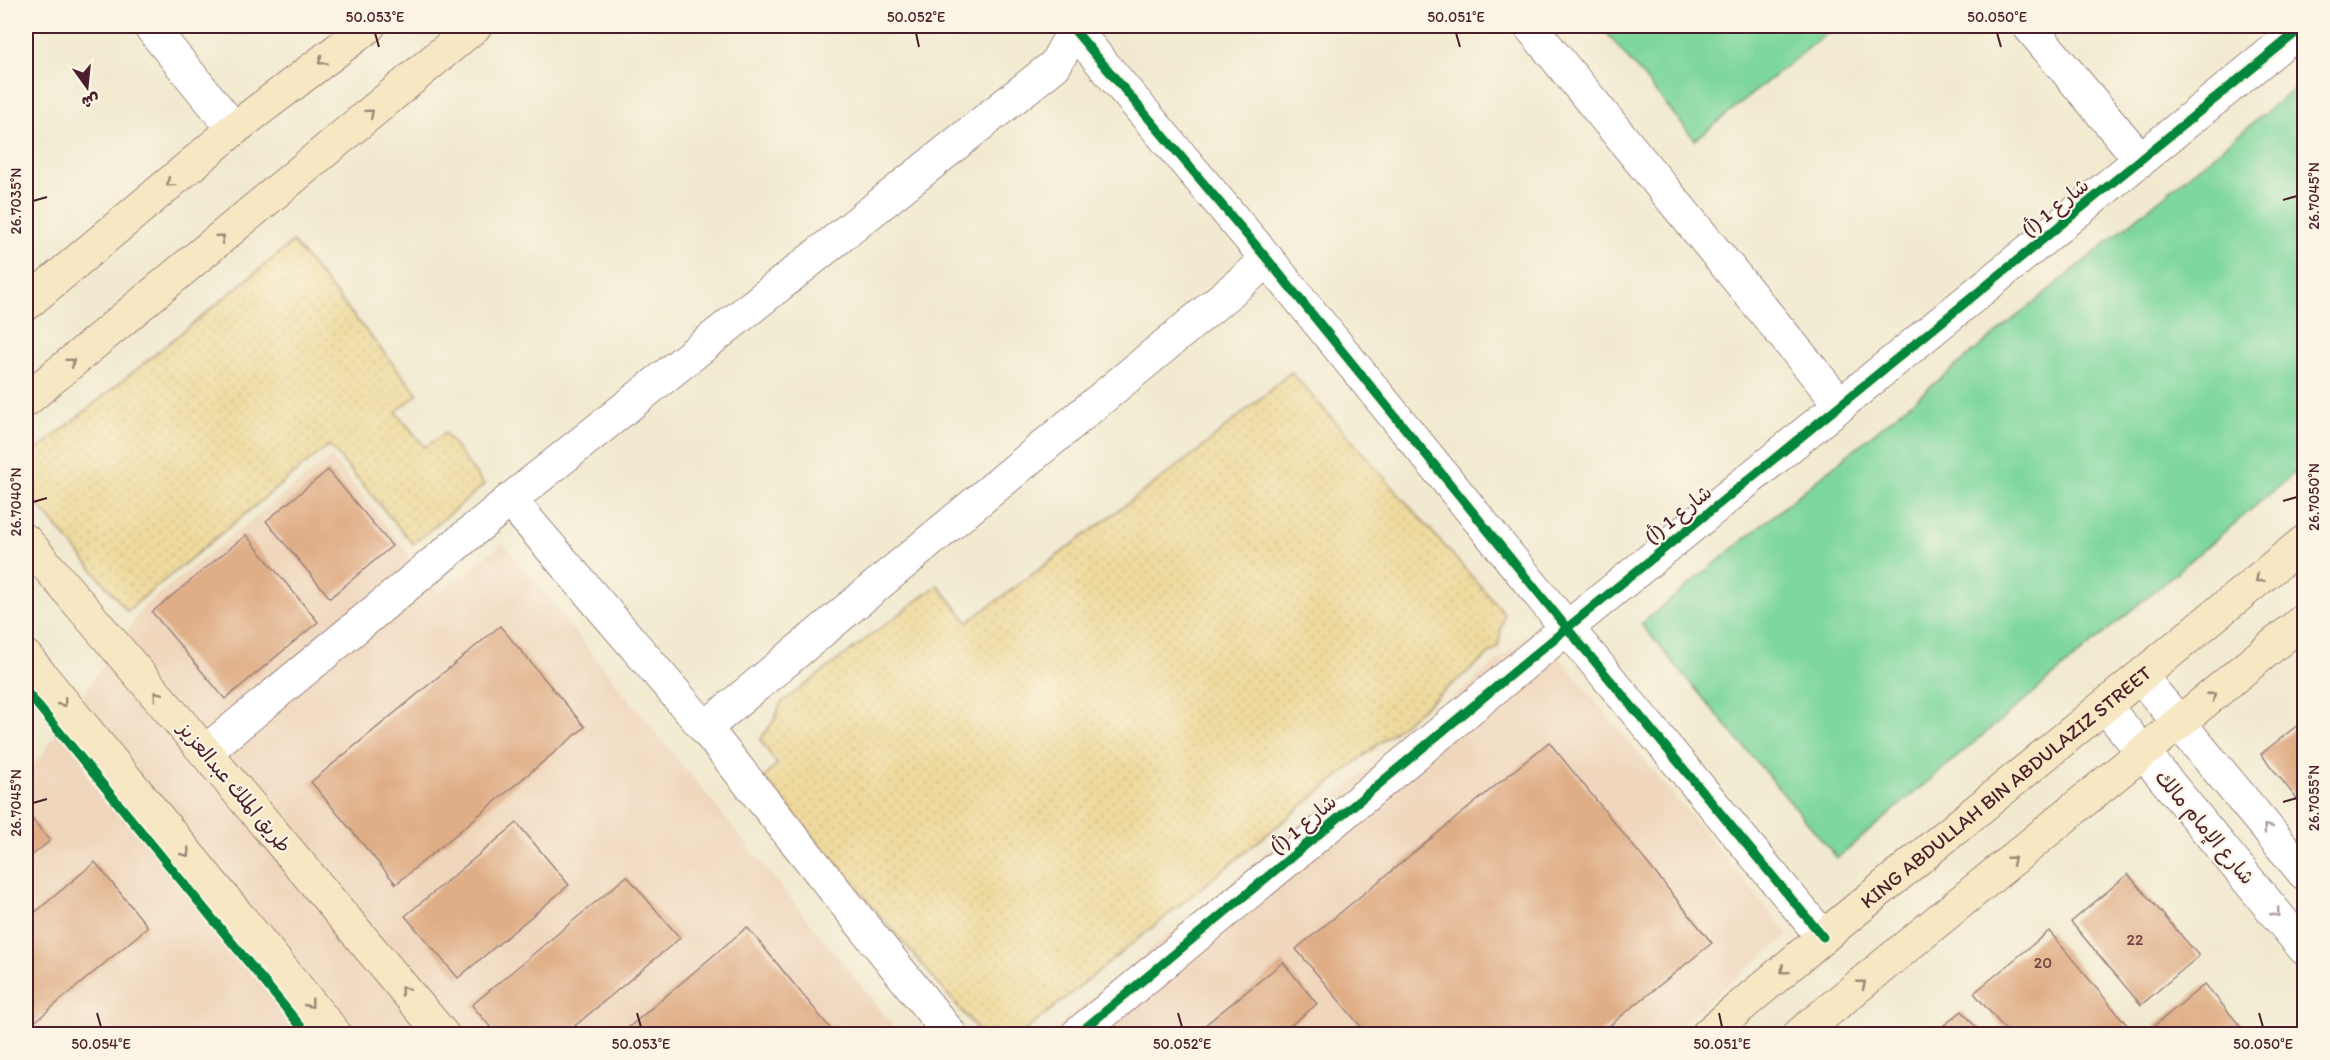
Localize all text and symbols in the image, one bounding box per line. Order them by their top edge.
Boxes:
text: 50.053°E [346,8,404,26]
text: 50.052°E [887,8,945,26]
text: 50.051°E [1427,8,1485,26]
text: 50.050°E [1967,8,2027,26]
one-way arrow [318,54,329,65]
north arrow [57,57,117,117]
text: ش [80,90,102,112]
one-way arrow [364,109,375,120]
text: 26.7045°N [2305,162,2323,230]
text: 26.7035°N [7,168,25,234]
street label: شارع 1 (أ) [2017,173,2095,243]
one-way arrow [166,175,177,186]
one-way arrow [214,234,225,245]
one-way arrow [64,358,75,369]
text: 26.7050°N [2305,463,2323,531]
text: 26.7040°N [7,467,25,537]
street label: شارع 1 (أ) [1640,480,1718,550]
one-way arrow [2255,572,2266,583]
street label: KING ABDULLAH BIN ABDULAZIZ STREET [1855,660,2156,913]
one-way arrow [154,691,165,702]
one-way arrow [2205,693,2216,704]
one-way arrow [55,696,66,707]
street label: طريق الملك عبدالعزيز [172,715,297,857]
street label: شارع الإمام مالك [2148,765,2260,891]
text: 26.7055°N [2305,765,2323,831]
text: 26.7045°N [7,769,25,837]
street label: شارع 1 (أ) [1265,789,1342,860]
one-way arrow [2264,824,2275,835]
one-way arrow [179,846,190,857]
one-way arrow [2005,856,2016,867]
one-way arrow [2269,906,2280,917]
house number: 22 [2127,930,2144,949]
house number: 20 [2034,953,2052,972]
one-way arrow [1780,962,1791,973]
one-way arrow [1855,980,1866,991]
one-way arrow [400,986,411,997]
one-way arrow [303,997,314,1008]
text: 50.054°E [71,1035,131,1053]
text: 50.053°E [612,1035,670,1053]
text: 50.052°E [1153,1035,1211,1053]
text: 50.051°E [1693,1035,1751,1053]
text: 50.050°E [2233,1035,2293,1053]

